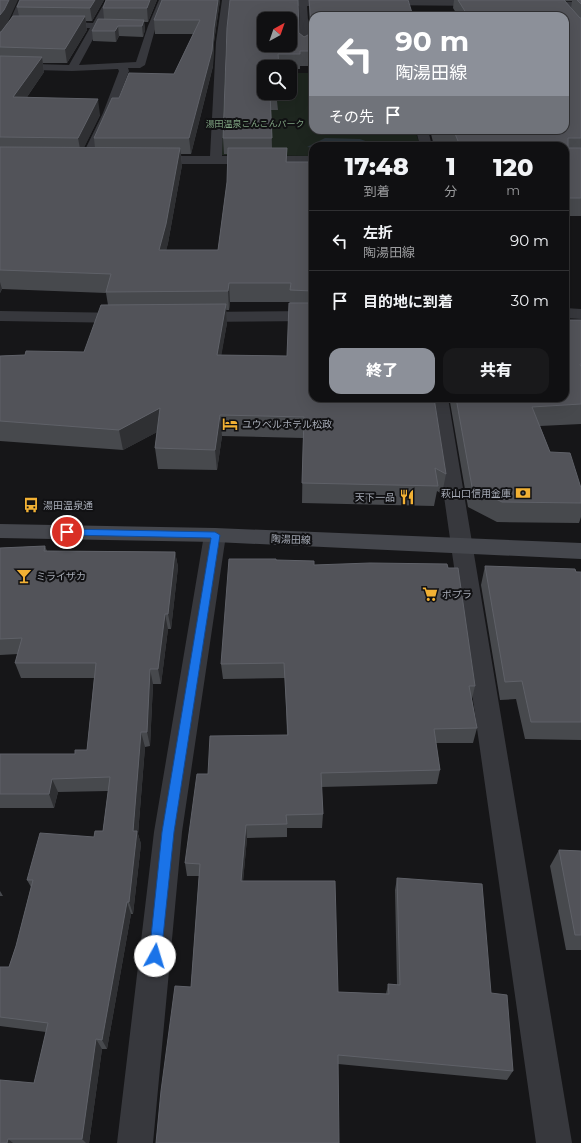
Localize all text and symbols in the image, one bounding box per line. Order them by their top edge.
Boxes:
north arrow [257,12,297,52]
map controls [257,12,297,100]
text: 90 m [395,24,469,58]
icon: left [329,28,381,80]
button: search [257,60,297,100]
text: 陶湯田線 [395,62,467,84]
icon: arrive [382,104,404,126]
text: その先 [329,107,374,126]
park label: 湯田温泉こんこんパーク [205,118,305,129]
text: 17:48 [345,152,409,181]
text: 1 [446,152,456,181]
text: 120 [493,153,533,182]
text: m [506,182,520,198]
text: 到着 [364,183,390,199]
text: 分 [444,183,457,199]
text: 左折 [363,223,393,242]
icon: left [329,230,351,252]
text: 90 m [510,231,549,250]
text: 陶湯田線 [363,244,415,260]
icon: arrive [329,290,351,312]
text: 30 m [511,291,549,310]
text: 目的地に到着 [363,292,453,311]
button: 終了 [329,348,435,394]
button: 共有 [443,348,549,394]
hotel icon: ユウベルホテル松政 [221,415,239,433]
place label: ユウベルホテル松政 [242,418,332,431]
bank icon: 萩山口信用金庫 [514,484,532,502]
place label: 萩山口信用金庫 [441,487,511,500]
restaurant icon: 天下一品 [398,488,416,506]
place label: 天下一品 [355,491,395,504]
bus stop icon: 湯田温泉通 [22,496,40,514]
place label: 湯田温泉通 [43,499,93,512]
pin [50,515,84,549]
icon: arrive [56,521,78,543]
street label: 陶湯田線 [271,532,311,547]
bar icon: ミライザカ [15,567,33,585]
place label: ミライザカ [36,570,86,583]
supermarket icon: ポプラ [421,585,439,603]
place label: ポプラ [442,588,472,601]
position arrow [134,935,176,977]

